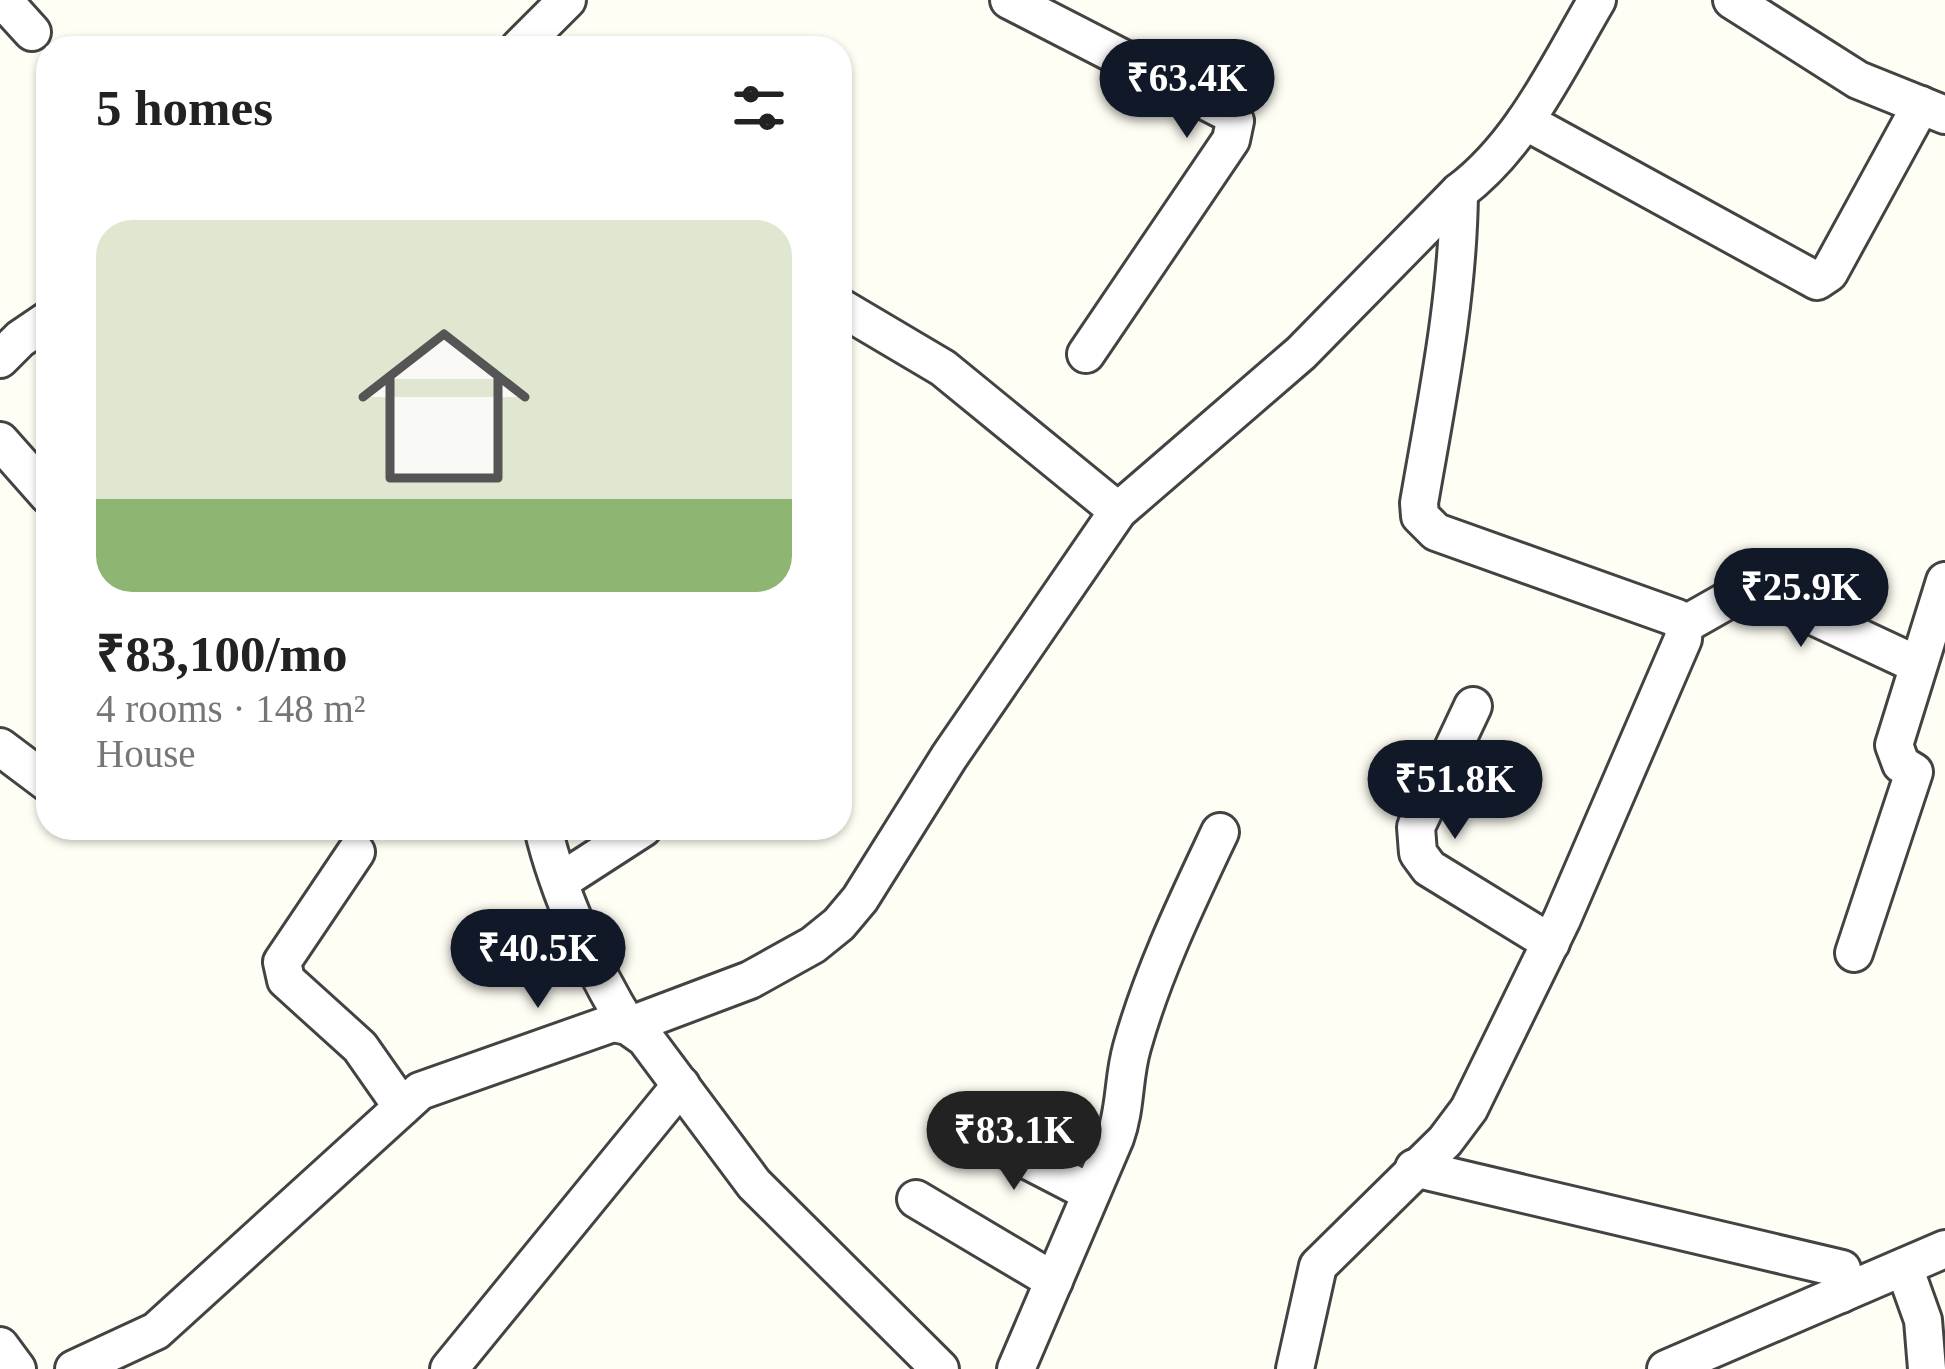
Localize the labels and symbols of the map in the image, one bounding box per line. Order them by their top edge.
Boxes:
pin: ₹63.4K [1089,39,1285,141]
pin: ₹25.9K [1703,548,1899,650]
pin: ₹51.8K [1357,740,1553,842]
pin: ₹40.5K [440,909,636,1011]
pin: ₹83.1K [916,1091,1112,1193]

